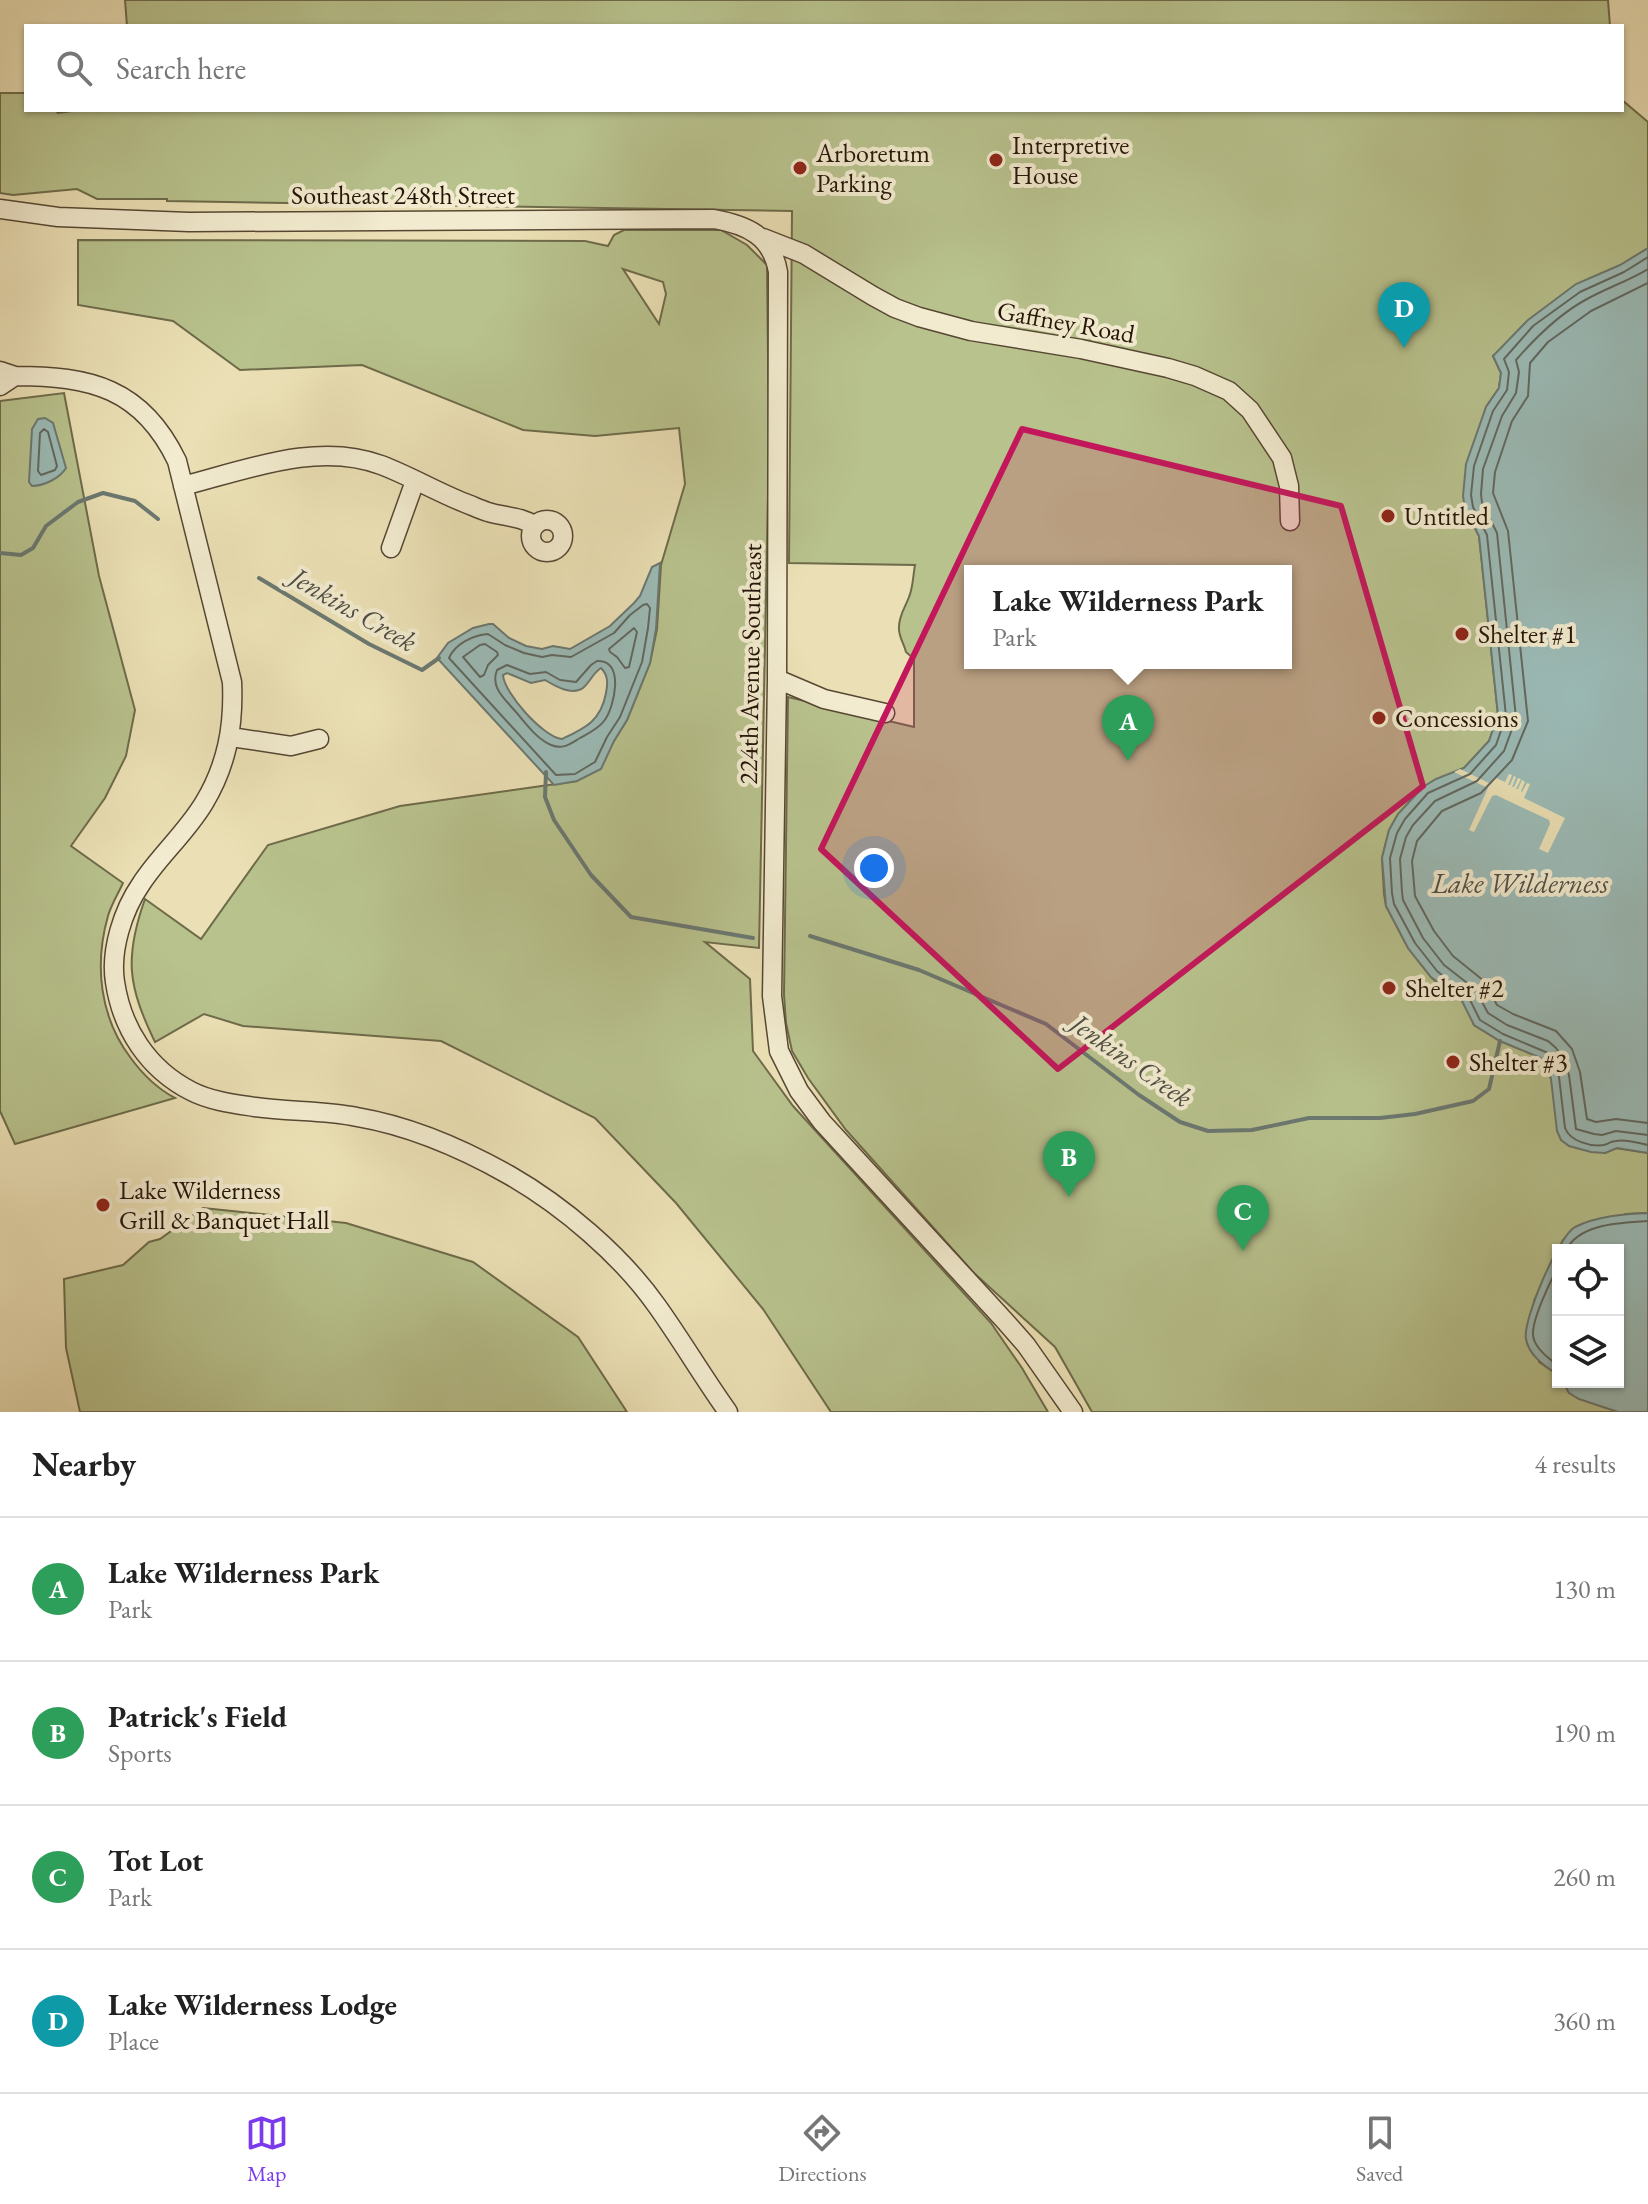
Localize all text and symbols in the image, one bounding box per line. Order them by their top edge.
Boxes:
search box [24,24,1624,112]
icon: search [52,46,96,90]
text: Search here [116,49,246,88]
place label: Interpretive House [1012,128,1129,192]
place label: Arboretum Parking [815,136,930,200]
marker: Interpretive House [987,151,1005,169]
marker: Arboretum Parking [791,159,809,177]
street label: Southeast 248th Street [291,178,515,212]
pin: D [1378,282,1430,348]
street label: Gaffney Road [995,293,1138,351]
place label: Untitled [1404,499,1490,533]
marker: Untitled [1379,507,1397,525]
street label: 224th Avenue Southeast [731,543,769,785]
water label: Jenkins Creek [279,555,424,660]
popup [964,565,1292,669]
text: Lake Wilderness Park [992,581,1264,620]
place label: Shelter #1 [1478,617,1577,651]
text: Park [992,620,1037,654]
marker: Shelter #1 [1453,625,1471,643]
pin: A [1102,695,1154,761]
place label: Concessions [1395,701,1518,735]
marker: Concessions [1370,709,1388,727]
your location [854,848,894,888]
water label: Lake Wilderness [1431,865,1609,901]
place label: Shelter #2 [1405,971,1504,1005]
marker: Shelter #2 [1380,979,1398,997]
water label: Jenkins Creek [1059,1002,1200,1115]
place label: Shelter #3 [1469,1045,1568,1079]
marker: Shelter #3 [1444,1053,1462,1071]
pin: B [1043,1131,1095,1197]
place label: Lake Wilderness Grill & Banquet Hall [119,1173,330,1237]
pin: C [1217,1185,1269,1251]
marker: Lake Wilderness Grill & Banquet Hall [94,1196,112,1214]
map controls [1552,1244,1624,1388]
button: locate [1552,1244,1624,1316]
button: layers [1552,1316,1624,1388]
text: Nearby [32,1442,136,1486]
text: 4 results [1535,1447,1616,1481]
text: Lake Wilderness Park [108,1553,379,1592]
text: A [49,1572,67,1606]
text: 130 m [1553,1572,1616,1606]
text: Park [108,1592,152,1626]
text: Patrick's Field [108,1697,287,1736]
text: B [50,1716,66,1750]
text: 190 m [1553,1716,1616,1750]
text: Sports [108,1736,172,1770]
text: Tot Lot [108,1841,203,1880]
text: C [49,1860,67,1894]
text: 260 m [1553,1860,1616,1894]
text: Park [108,1880,152,1914]
text: Lake Wilderness Lodge [108,1985,397,2024]
text: D [48,2004,68,2038]
text: 360 m [1553,2004,1616,2038]
text: Place [108,2024,159,2058]
tab: Map [245,2111,289,2188]
tab: Directions [778,2111,867,2188]
tab: Saved [1356,2111,1403,2188]

